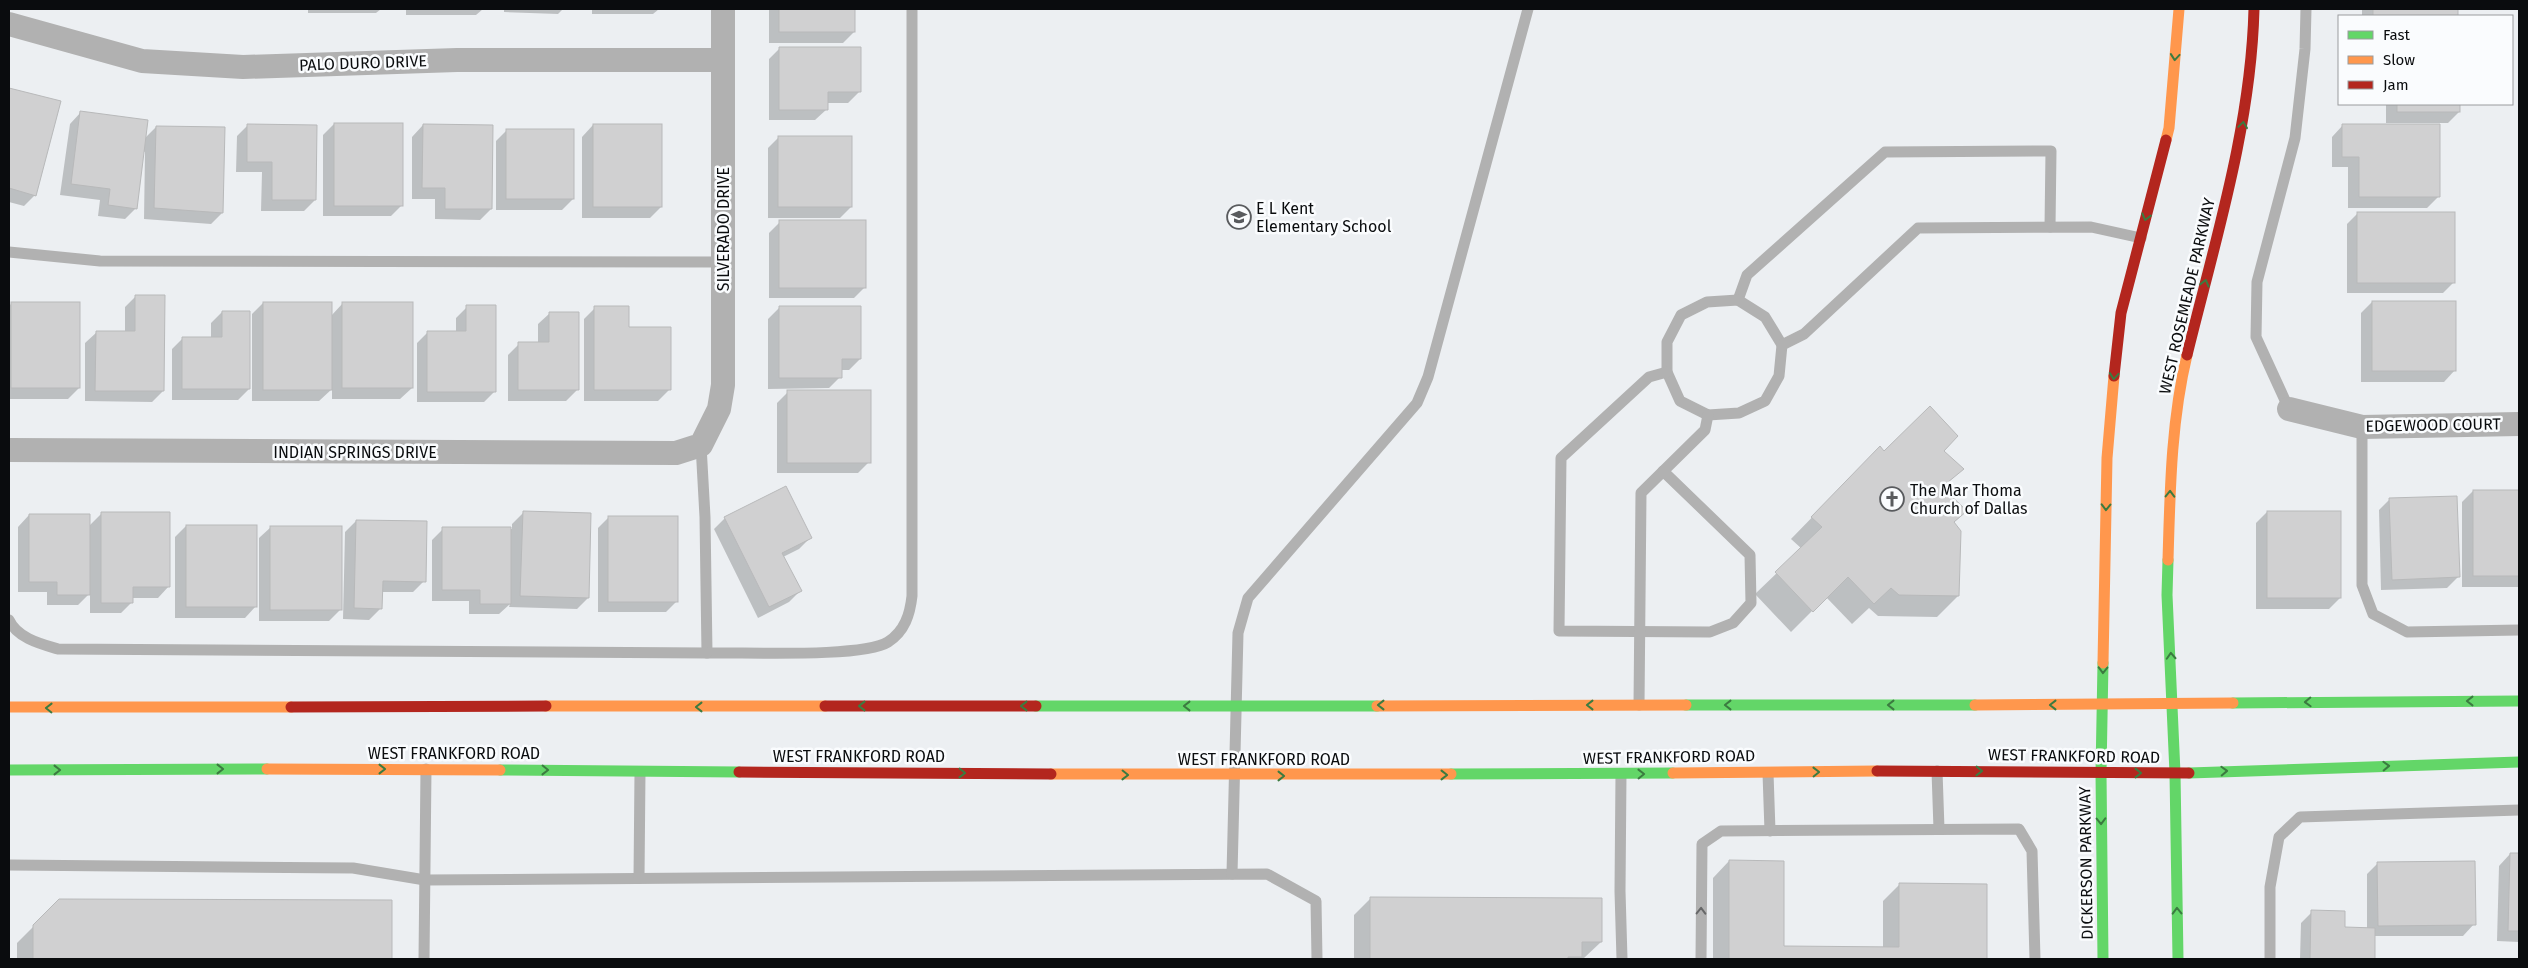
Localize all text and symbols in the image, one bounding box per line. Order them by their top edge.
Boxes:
legend [2338,15,2513,105]
text: Fast [2383,26,2410,44]
street label: PALO DURO DRIVE [299,51,427,75]
text: Slow [2383,51,2415,69]
one-way arrow [2170,54,2181,62]
text: Jam [2383,76,2409,94]
one-way arrow [2237,120,2248,128]
street label: SILVERADO DRIVE [714,167,733,291]
street label: WEST ROSEMEADE PARKWAY [2155,196,2219,396]
place label: E L Kent Elementary School [1256,199,1392,236]
school or university icon: E L Kent Elementary School [1226,204,1252,230]
one-way arrow [2141,212,2152,221]
one-way arrow [2200,279,2210,287]
one-way arrow [2108,372,2119,380]
street label: EDGEWOOD COURT [2365,414,2502,436]
street label: INDIAN SPRINGS DRIVE [273,443,437,462]
place label: The Mar Thoma Church of Dallas [1910,481,2027,518]
church icon: The Mar Thoma Church of Dallas [1879,486,1905,512]
one-way arrow [2165,490,2175,498]
one-way arrow [2101,504,2111,511]
one-way arrow [2165,652,2176,660]
one-way arrow [2097,666,2108,674]
one-way arrow [2304,696,2312,707]
one-way arrow [2466,696,2474,706]
one-way arrow [1377,700,1385,710]
one-way arrow [1586,700,1594,710]
one-way arrow [1724,700,1732,710]
one-way arrow [1887,700,1894,710]
one-way arrow [2049,700,2057,710]
one-way arrow [857,701,865,711]
one-way arrow [1020,701,1028,711]
one-way arrow [1182,701,1190,711]
one-way arrow [45,702,53,713]
one-way arrow [695,702,702,712]
street label: WEST FRANKFORD ROAD [368,744,540,763]
street label: WEST FRANKFORD ROAD [1988,745,2160,767]
street label: WEST FRANKFORD ROAD [1583,746,1755,768]
street label: WEST FRANKFORD ROAD [773,747,945,766]
street label: WEST FRANKFORD ROAD [1178,750,1350,769]
one-way arrow [2382,761,2390,772]
one-way arrow [216,764,224,774]
one-way arrow [379,764,387,774]
one-way arrow [54,765,62,775]
one-way arrow [542,765,549,775]
one-way arrow [1976,766,1983,776]
one-way arrow [2220,766,2228,777]
one-way arrow [1813,767,1821,777]
one-way arrow [958,768,966,778]
one-way arrow [2134,768,2142,778]
one-way arrow [1638,769,1645,779]
one-way arrow [1121,770,1129,780]
one-way arrow [1440,770,1448,780]
one-way arrow [1278,771,1285,781]
street label: DICKERSON PARKWAY [2075,786,2097,940]
one-way arrow [2096,818,2106,826]
one-way arrow [1696,906,1706,914]
one-way arrow [2172,906,2182,914]

